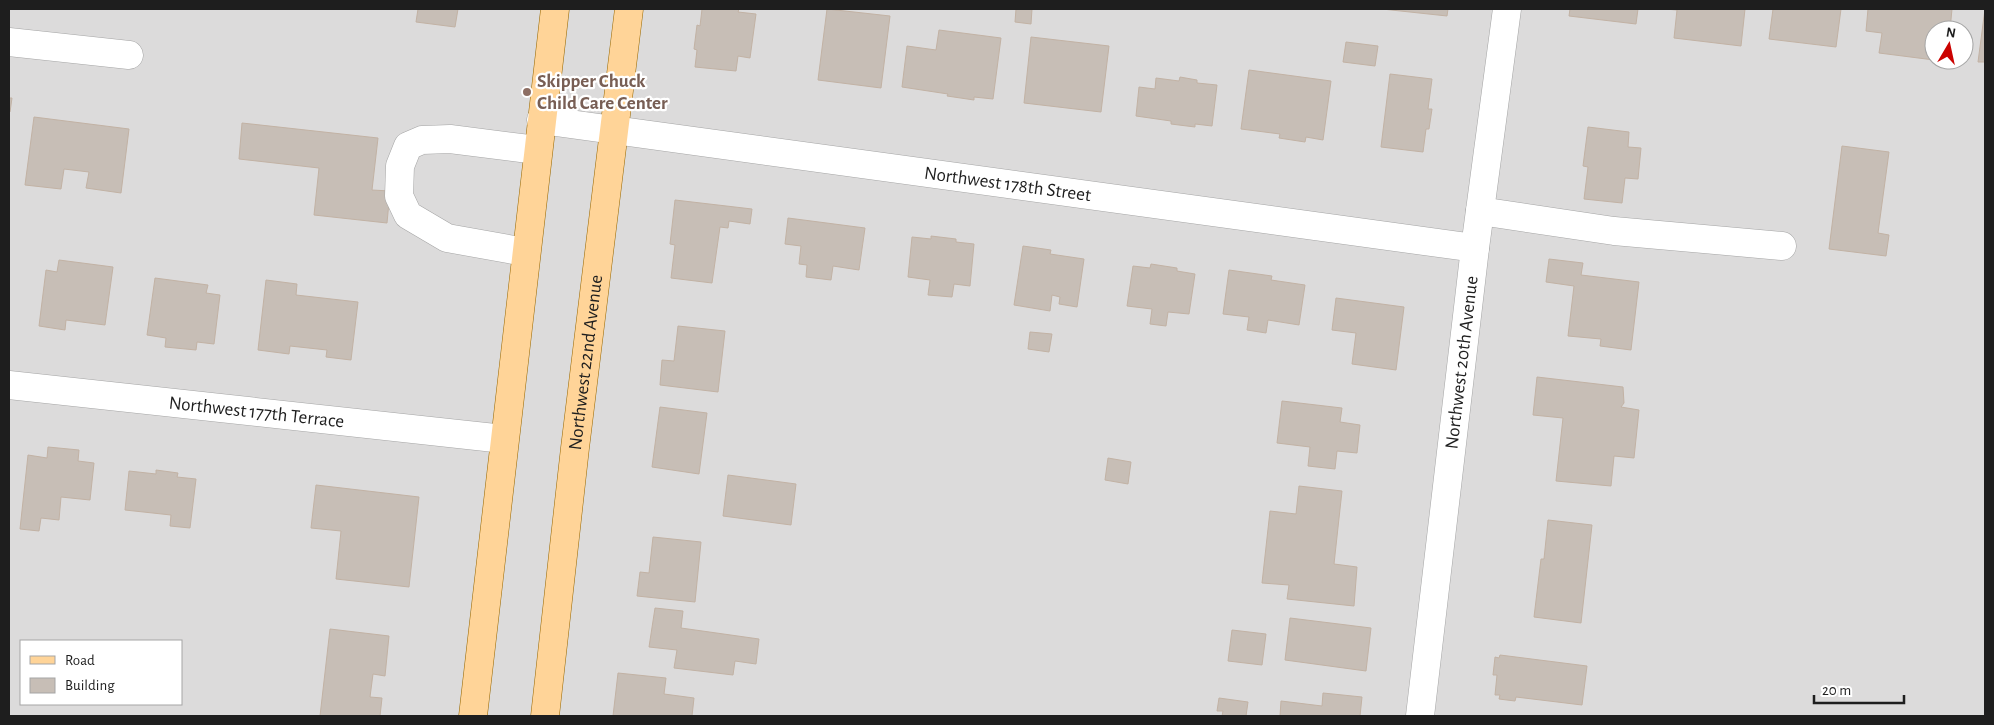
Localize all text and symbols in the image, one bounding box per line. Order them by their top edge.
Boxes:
north arrow [1924,20,1974,70]
text: N [1945,25,1957,41]
place label: Skipper Chuck Child Care Center [537,72,668,113]
marker: Skipper Chuck Child Care Center [521,86,533,98]
street label: Northwest 178th Street [923,163,1092,205]
street label: Northwest 22nd Avenue [565,274,606,451]
street label: Northwest 20th Avenue [1442,275,1481,450]
street label: Northwest 177th Terrace [168,393,345,431]
legend [20,640,182,705]
text: Road [65,653,95,668]
scale bar [1814,672,1904,704]
text: Building [65,678,115,693]
text: 20 m [1822,683,1851,698]

